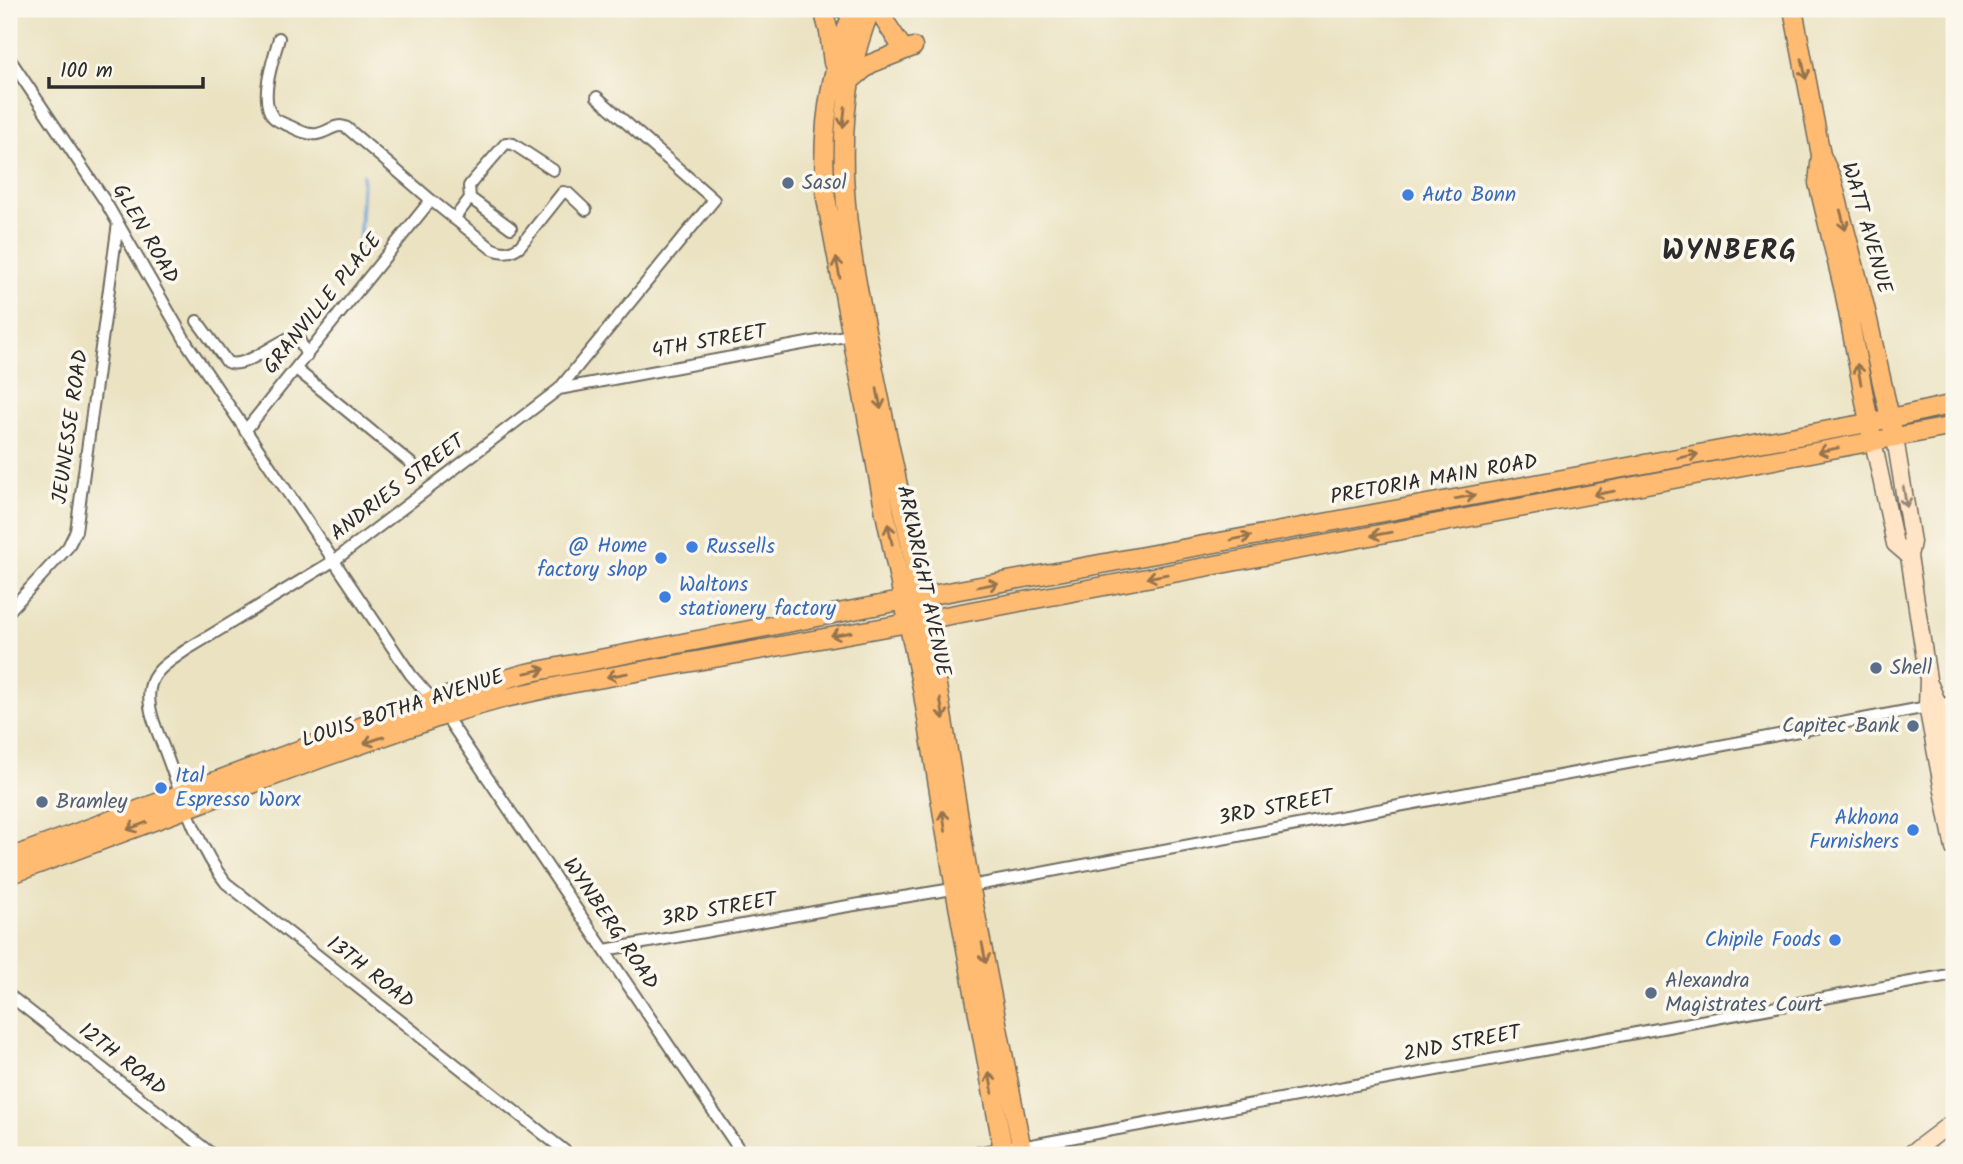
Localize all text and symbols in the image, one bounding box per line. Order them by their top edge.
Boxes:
scale bar [49,46,203,90]
text: 100 m [60,55,113,88]
one-way arrow [1798,57,1812,80]
one-way arrow [838,105,851,127]
street label: WATT AVENUE [1831,158,1901,298]
place label: Sasol [802,167,847,200]
marker: Sasol [780,175,796,191]
street label: GLEN ROAD [103,178,187,290]
place label: Auto Bonn [1422,179,1516,212]
marker: Auto Bonn [1400,187,1416,203]
one-way arrow [1837,209,1850,231]
street label: GRANVILLE PLACE [255,225,391,382]
district label: WYNBERG [1662,229,1798,274]
one-way arrow [831,257,844,280]
street label: 4TH STREET [649,315,771,368]
street label: JEUNESSE ROAD [44,348,98,506]
one-way arrow [1852,363,1866,386]
one-way arrow [873,387,887,410]
street label: ANDRIES STREET [324,425,474,550]
one-way arrow [1817,444,1840,458]
street label: PRETORIA MAIN ROAD [1328,446,1540,514]
one-way arrow [1677,449,1699,462]
street label: ARKWRIGHT AVENUE [887,482,960,680]
one-way arrow [1899,485,1912,508]
one-way arrow [1593,487,1616,500]
one-way arrow [1453,490,1476,504]
one-way arrow [882,523,896,546]
one-way arrow [1370,528,1393,541]
place label: @ Home factory shop [537,530,648,587]
place label: Russells [706,531,775,564]
one-way arrow [1229,531,1252,545]
marker: Russells [684,539,700,555]
marker: @ Home factory shop [653,550,669,566]
place label: Waltons stationery factory [679,569,836,626]
one-way arrow [1146,569,1169,583]
one-way arrow [976,578,999,591]
marker: Waltons stationery factory [657,589,673,605]
one-way arrow [830,628,853,642]
place label: Shell [1890,652,1932,685]
street label: LOUIS BOTHA AVENUE [298,660,509,757]
marker: Shell [1868,660,1884,676]
one-way arrow [523,664,546,678]
one-way arrow [606,669,629,682]
one-way arrow [936,697,949,720]
place label: Capitec Bank [1782,710,1899,743]
marker: Capitec Bank [1905,718,1921,734]
one-way arrow [364,735,386,747]
place label: Ital Espresso Worx [175,760,301,817]
marker: Ital Espresso Worx [153,780,169,796]
street label: 3RD STREET [1216,780,1338,835]
place label: Bramley [56,786,127,819]
marker: Bramley [34,794,50,810]
place label: Akhona Furnishers [1809,802,1899,859]
one-way arrow [937,810,950,833]
one-way arrow [127,821,149,833]
marker: Akhona Furnishers [1905,822,1921,838]
street label: WYNBERG ROAD [553,851,667,997]
street label: 3RD STREET [659,883,781,936]
place label: Chipile Foods [1705,924,1821,957]
street label: 13TH ROAD [319,928,421,1018]
marker: Chipile Foods [1827,932,1843,948]
one-way arrow [977,941,991,964]
place label: Alexandra Magistrates Court [1665,965,1823,1022]
marker: Alexandra Magistrates Court [1643,985,1659,1001]
street label: 12TH ROAD [71,1015,173,1105]
street label: 2ND STREET [1401,1016,1525,1072]
one-way arrow [984,1072,997,1095]

